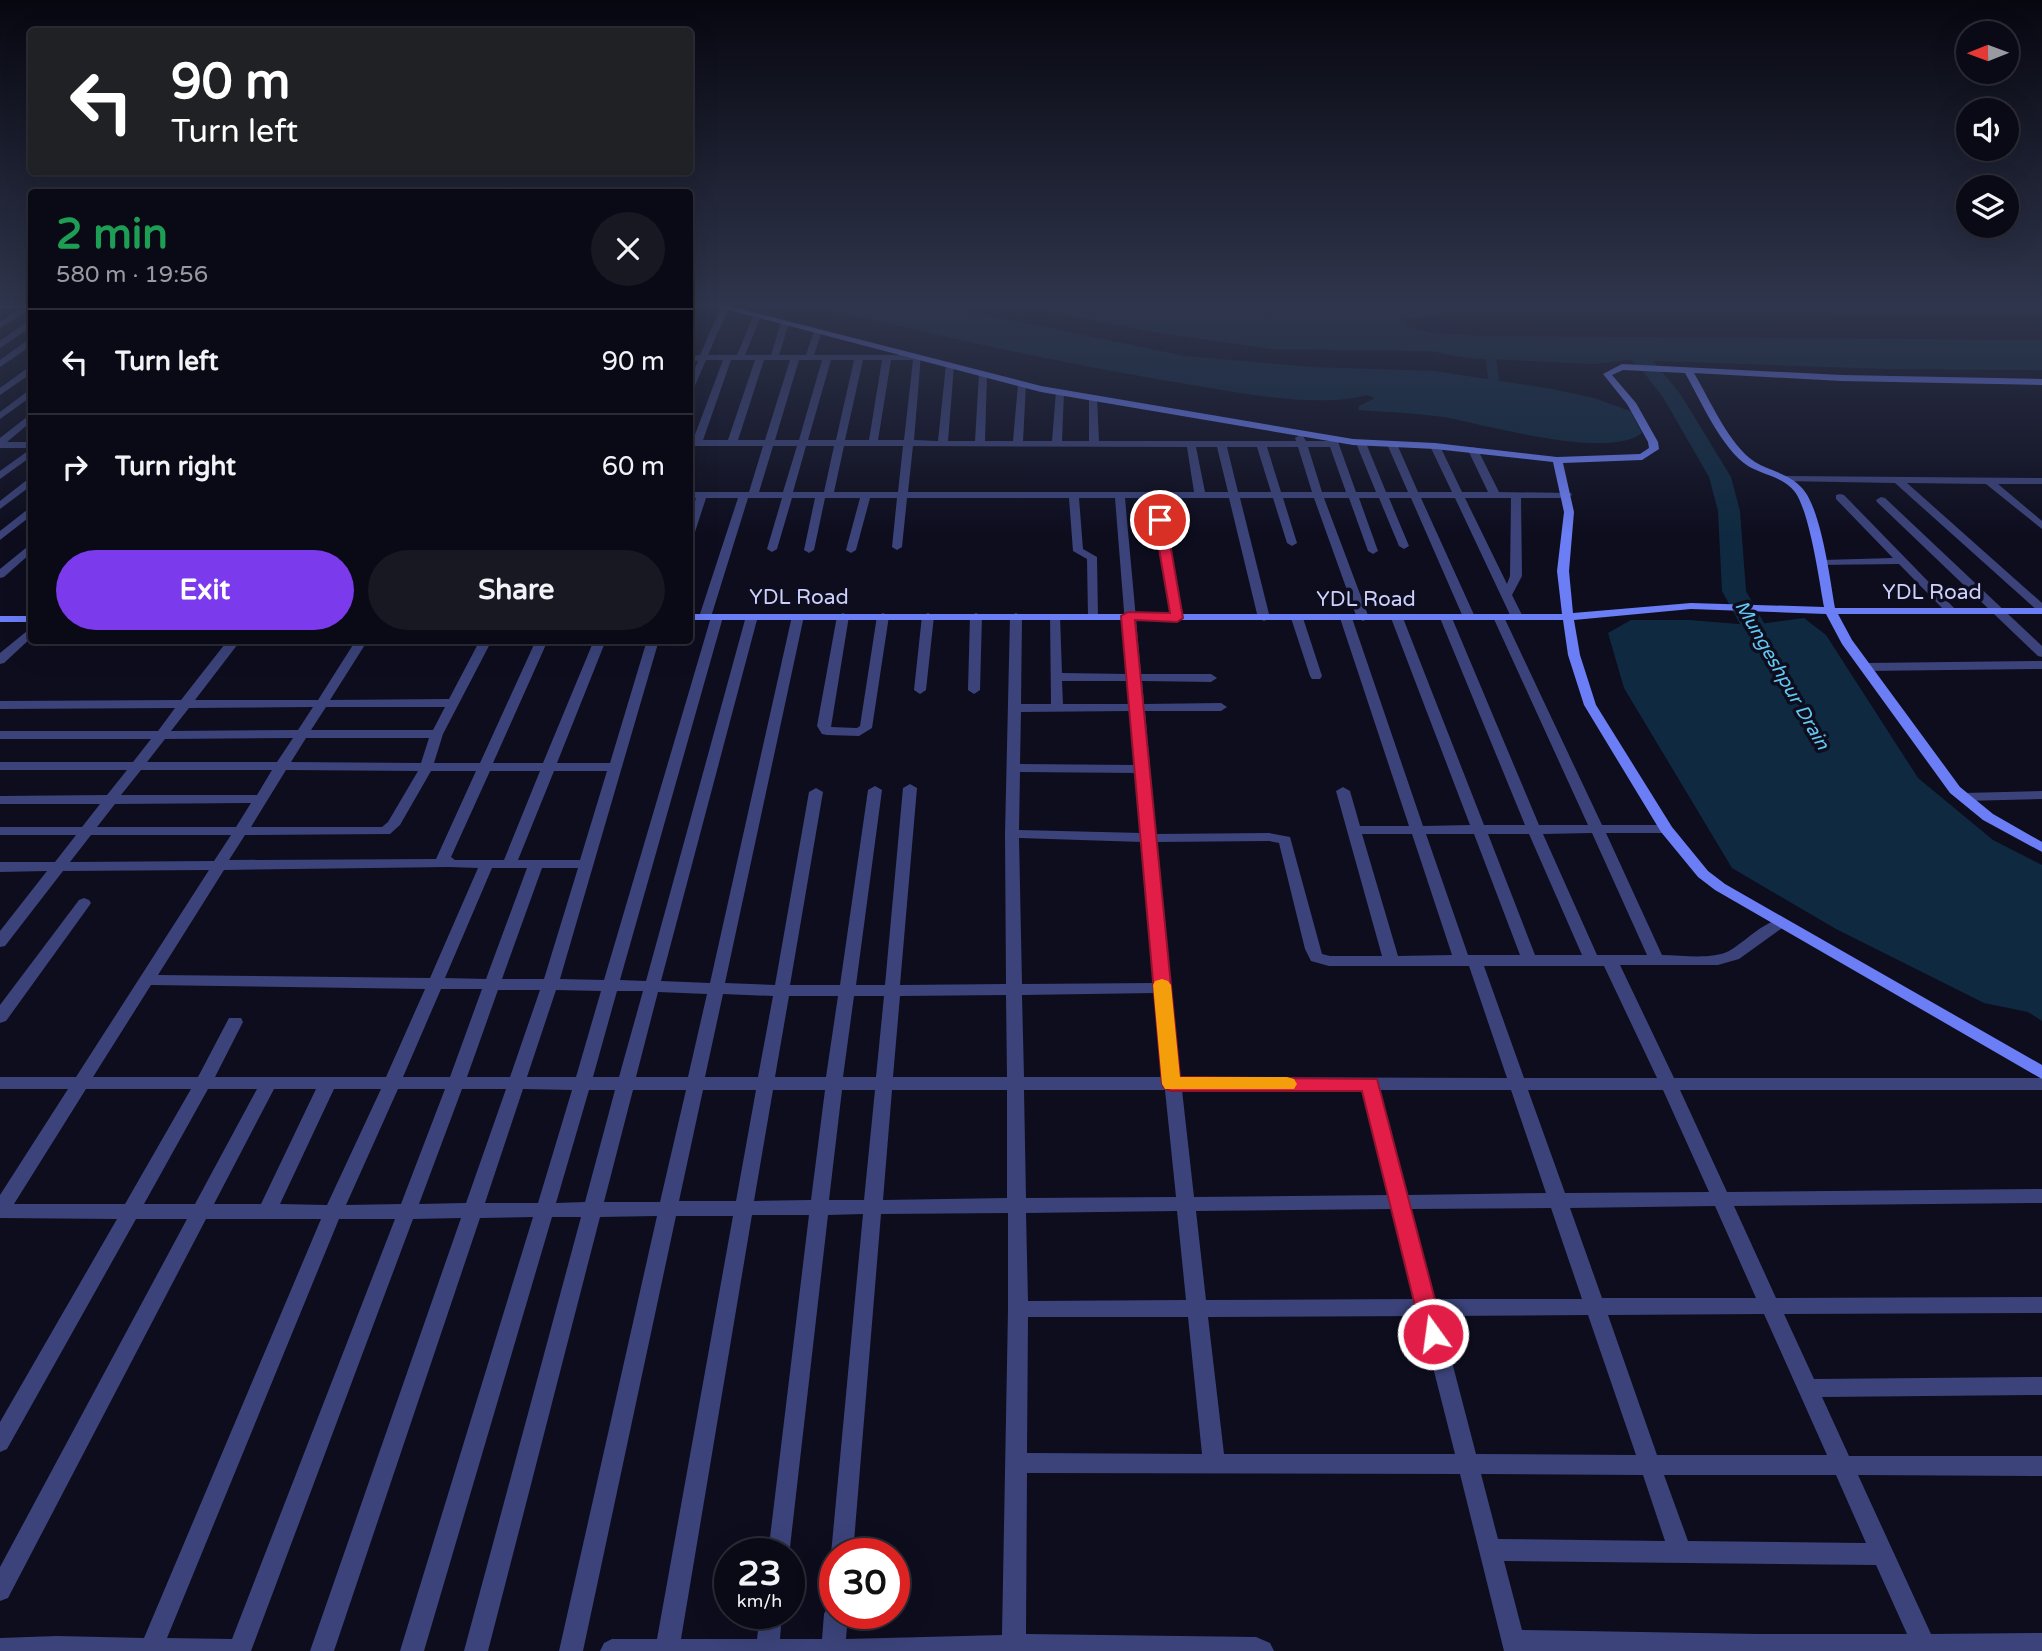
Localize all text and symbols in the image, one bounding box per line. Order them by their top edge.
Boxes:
north arrow [1956,21,2020,84]
map controls [1956,21,2019,238]
text: 90 m [171,53,290,112]
icon: left [56,56,147,147]
button: sound [1956,98,2019,161]
text: Turn left [171,113,298,151]
button: layers [1956,175,2019,238]
text: 2 min [56,209,168,260]
button: close [591,212,665,286]
text: 580 m · 19:56 [56,261,208,289]
icon: left [56,343,94,381]
text: Turn left [115,346,218,377]
text: 90 m [602,346,665,377]
icon: right [56,448,94,486]
text: Turn right [115,451,236,482]
text: 60 m [602,451,665,482]
pin [1130,490,1190,550]
icon: arrive [1141,501,1179,539]
button: Exit [56,550,354,630]
button: Share [368,550,665,630]
street label: YDL Road [1882,580,1982,605]
street label: YDL Road [749,585,849,610]
street label: YDL Road [1316,587,1416,612]
water label: Mungeshpur Drain [1730,596,1834,754]
position arrow [1396,1297,1470,1371]
speed limit sign: 30 [819,1538,910,1629]
text: 23 [738,1553,781,1595]
text: km/h [737,1590,782,1612]

